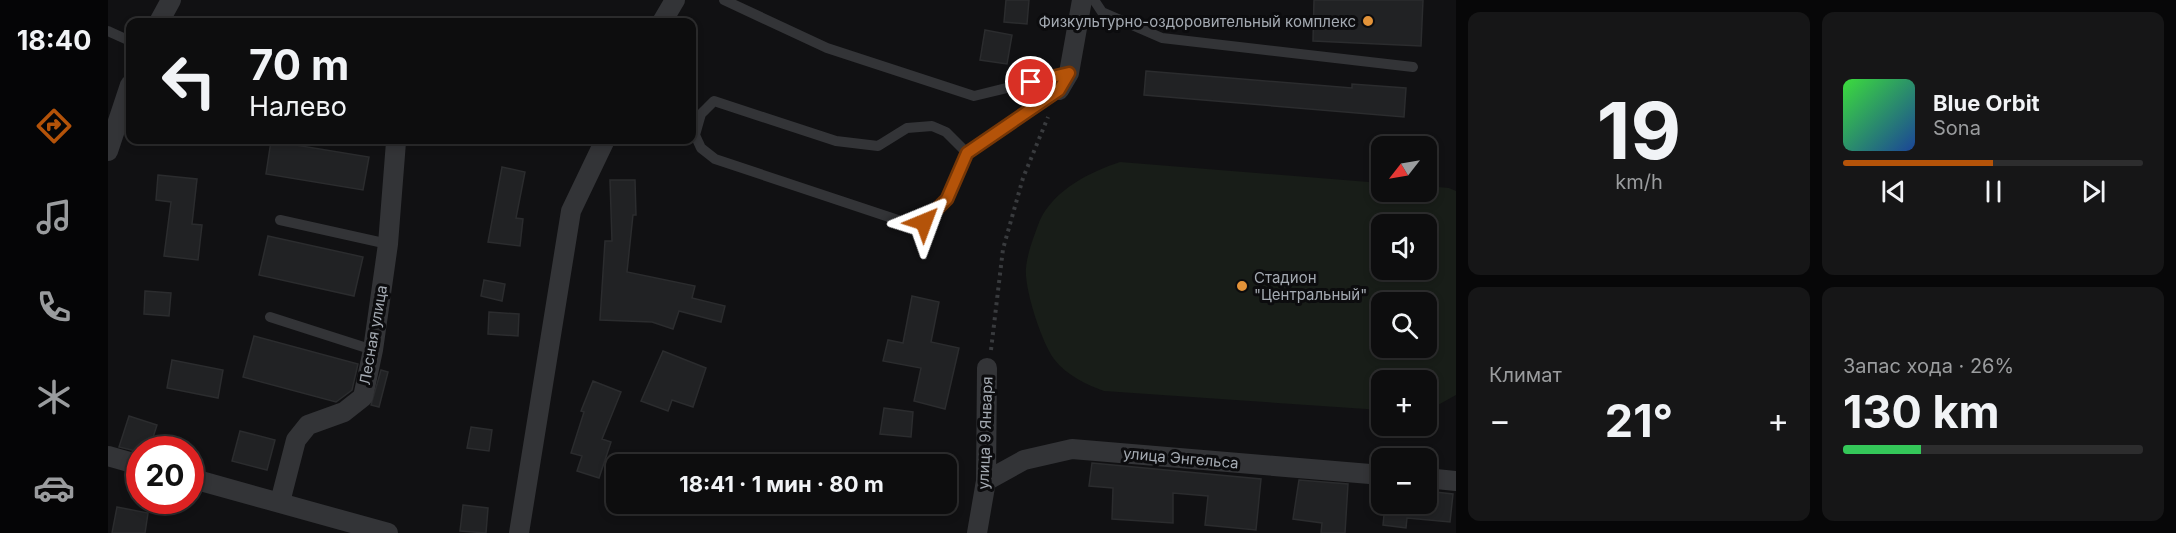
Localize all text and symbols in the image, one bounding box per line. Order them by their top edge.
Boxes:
place label: Физкультурно-оздоровительный комплекс [1038,12,1356,31]
marker: Физкультурно-оздоровительный комплекс [1361,14,1375,28]
text: 18:40 [17,24,91,57]
text: 70 m [249,39,349,90]
icon: left [150,42,228,120]
pin [1005,56,1056,107]
icon: arrive [1014,65,1047,98]
text: 19 [1597,83,1681,178]
text: Налево [249,90,347,123]
text: Blue Orbit [1933,90,2040,116]
icon: directions [33,105,75,147]
text: Sona [1933,116,1981,140]
north arrow [1371,136,1437,202]
map controls [1371,136,1437,514]
text: km/h [1615,170,1663,194]
icon: previous [1877,175,1910,208]
icon: pause [1977,175,2010,208]
icon: next [2077,175,2110,208]
position arrow [892,190,956,254]
icon: music [33,196,75,238]
button: sound [1371,214,1437,280]
place label: Стадион "Центральный" [1254,268,1367,304]
marker: Стадион "Центральный" [1235,279,1249,293]
street label: Лесная улица [355,284,391,386]
icon: phone [33,286,75,328]
button: search [1371,292,1437,358]
text: Запас хода · 26% [1843,354,2014,378]
text: Климат [1489,363,1562,387]
button: + [1371,370,1437,436]
icon: climate [33,376,75,418]
street label: улица 9 Января [974,376,996,490]
text: 130 km [1843,384,2000,439]
text: 21° [1605,393,1673,448]
text: − [1489,400,1511,440]
text: + [1767,400,1789,440]
speed limit sign: 20 [126,436,204,514]
street label: улица Энгельса [1122,443,1240,473]
button: − [1371,448,1437,514]
icon: car [33,467,75,509]
text: 18:41 · 1 мин · 80 m [679,471,884,497]

